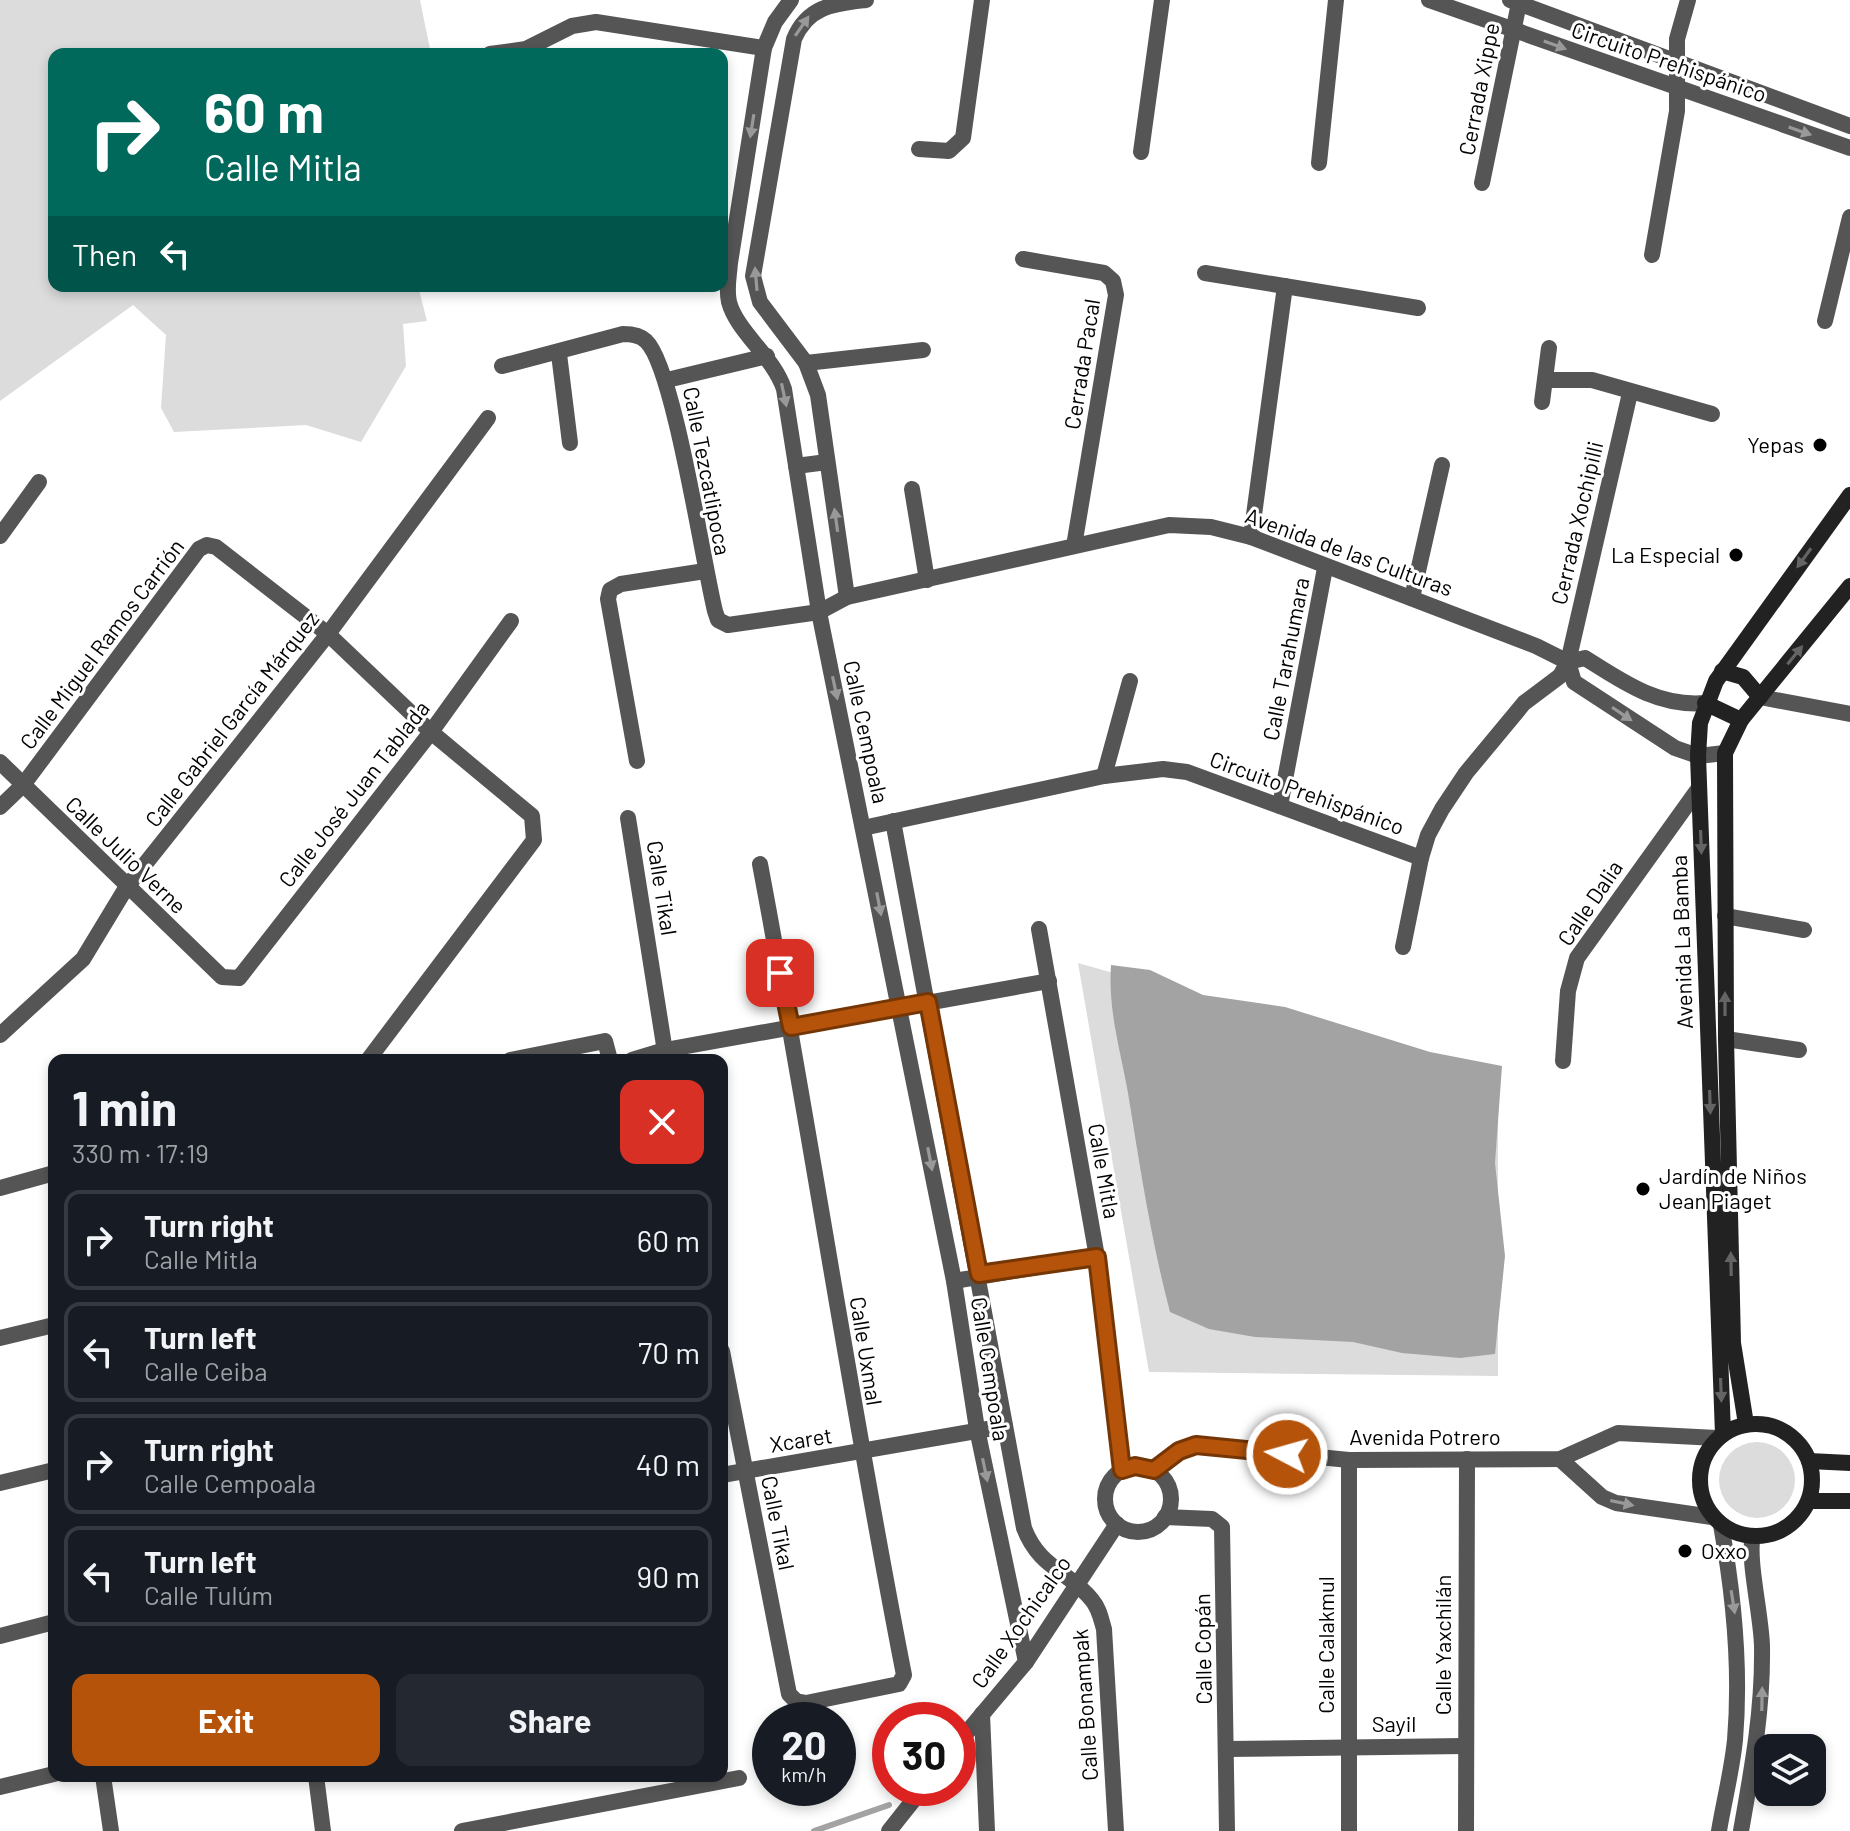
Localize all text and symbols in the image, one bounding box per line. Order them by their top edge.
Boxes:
one-way arrow [795,15,810,36]
street label: Circuito Prehispánico [1568,15,1770,107]
street label: Cerrada Xippe [1452,20,1504,157]
one-way arrow [1543,39,1567,52]
text: 60 m [204,77,324,144]
icon: right [72,80,176,184]
one-way arrow [745,113,758,138]
one-way arrow [1788,125,1812,138]
text: Calle Mitla [204,145,362,188]
icon: left [153,232,197,276]
text: Then [72,236,137,272]
one-way arrow [750,267,763,292]
street label: Cerrada Pacal [1058,297,1104,431]
one-way arrow [778,382,791,407]
street label: Calle Tezcatlipoca [679,384,737,557]
place label: Yepas [1747,431,1804,457]
marker: Yepas [1811,436,1829,454]
street label: Cerrada Xochipilli [1545,439,1607,607]
street label: Avenida de las Culturas [1242,501,1457,601]
one-way arrow [829,507,842,532]
street label: Calle Miguel Ramos Carrión [14,533,189,754]
place label: La Especial [1611,541,1720,567]
marker: La Especial [1727,546,1745,564]
one-way arrow [1796,547,1812,568]
street label: Calle Tarahumara [1256,575,1314,743]
street label: Calle Gabriel García Márquez [139,605,323,831]
one-way arrow [1786,645,1802,665]
street label: Calle Cempoala [839,658,895,806]
one-way arrow [829,676,841,701]
street label: Calle José Juan Tablada [272,695,434,892]
one-way arrow [1611,706,1633,720]
street label: Circuito Prehispánico [1207,745,1408,839]
street label: Calle Julio Verne [61,790,192,918]
one-way arrow [1694,830,1707,855]
street label: Calle Tikal [643,839,683,937]
street label: Calle Dalia [1551,855,1627,950]
street label: Avenida La Bamba [1665,855,1697,1030]
one-way arrow [873,892,886,917]
pin [746,939,814,1007]
icon: arrive [758,951,802,995]
one-way arrow [1719,991,1731,1016]
text: 1 min [72,1078,177,1136]
button: close [620,1080,704,1164]
one-way arrow [1704,1090,1717,1115]
street label: Calle Mitla [1084,1121,1126,1221]
text: 330 m · 17:19 [72,1137,209,1168]
one-way arrow [924,1147,936,1172]
place label: Jardín de Niños Jean Piaget [1659,1162,1807,1213]
marker: Jardín de Niños Jean Piaget [1634,1180,1652,1198]
text: Turn right [144,1207,274,1243]
icon: right [76,1218,120,1262]
text: 60 m [637,1222,700,1258]
text: Calle Mitla [144,1243,258,1274]
one-way arrow [1724,1251,1737,1276]
street label: Calle Uxmal [846,1295,888,1407]
street label: Calle Cempoala [967,1295,1015,1443]
text: Turn left [144,1319,257,1355]
icon: left [76,1330,120,1374]
text: 70 m [638,1334,700,1370]
text: Calle Ceiba [144,1355,268,1386]
one-way arrow [1715,1378,1728,1403]
position arrow [1245,1412,1329,1496]
street label: Xcaret [768,1421,834,1457]
street label: Avenida Potrero [1349,1423,1501,1449]
text: Turn right [144,1431,274,1467]
icon: right [76,1442,120,1486]
text: 40 m [636,1446,700,1482]
one-way arrow [979,1458,992,1483]
text: Calle Cempoala [144,1467,316,1498]
street label: Calle Tikal [757,1473,801,1572]
one-way arrow [1610,1497,1635,1509]
place label: Oxxo [1701,1537,1747,1563]
marker: Oxxo [1676,1542,1694,1560]
text: Turn left [144,1543,257,1579]
street label: Calle Xochicalco [965,1550,1075,1692]
icon: left [76,1554,120,1598]
text: 90 m [637,1558,700,1594]
street label: Calle Yaxchilán [1429,1575,1455,1715]
street label: Calle Calakmul [1312,1576,1338,1714]
text: Calle Tulúm [144,1579,273,1610]
one-way arrow [1727,1590,1740,1615]
street label: Calle Copán [1188,1593,1216,1705]
street label: Calle Bonampak [1066,1628,1102,1782]
button: Exit [72,1674,380,1766]
button: Share [396,1674,704,1766]
one-way arrow [1756,1686,1768,1711]
speed limit sign: 30 [872,1702,976,1806]
street label: Sayil [1372,1710,1416,1736]
text: 20 [781,1720,827,1768]
map controls [1754,1734,1826,1806]
button: layers [1754,1734,1826,1806]
text: km/h [781,1762,827,1786]

